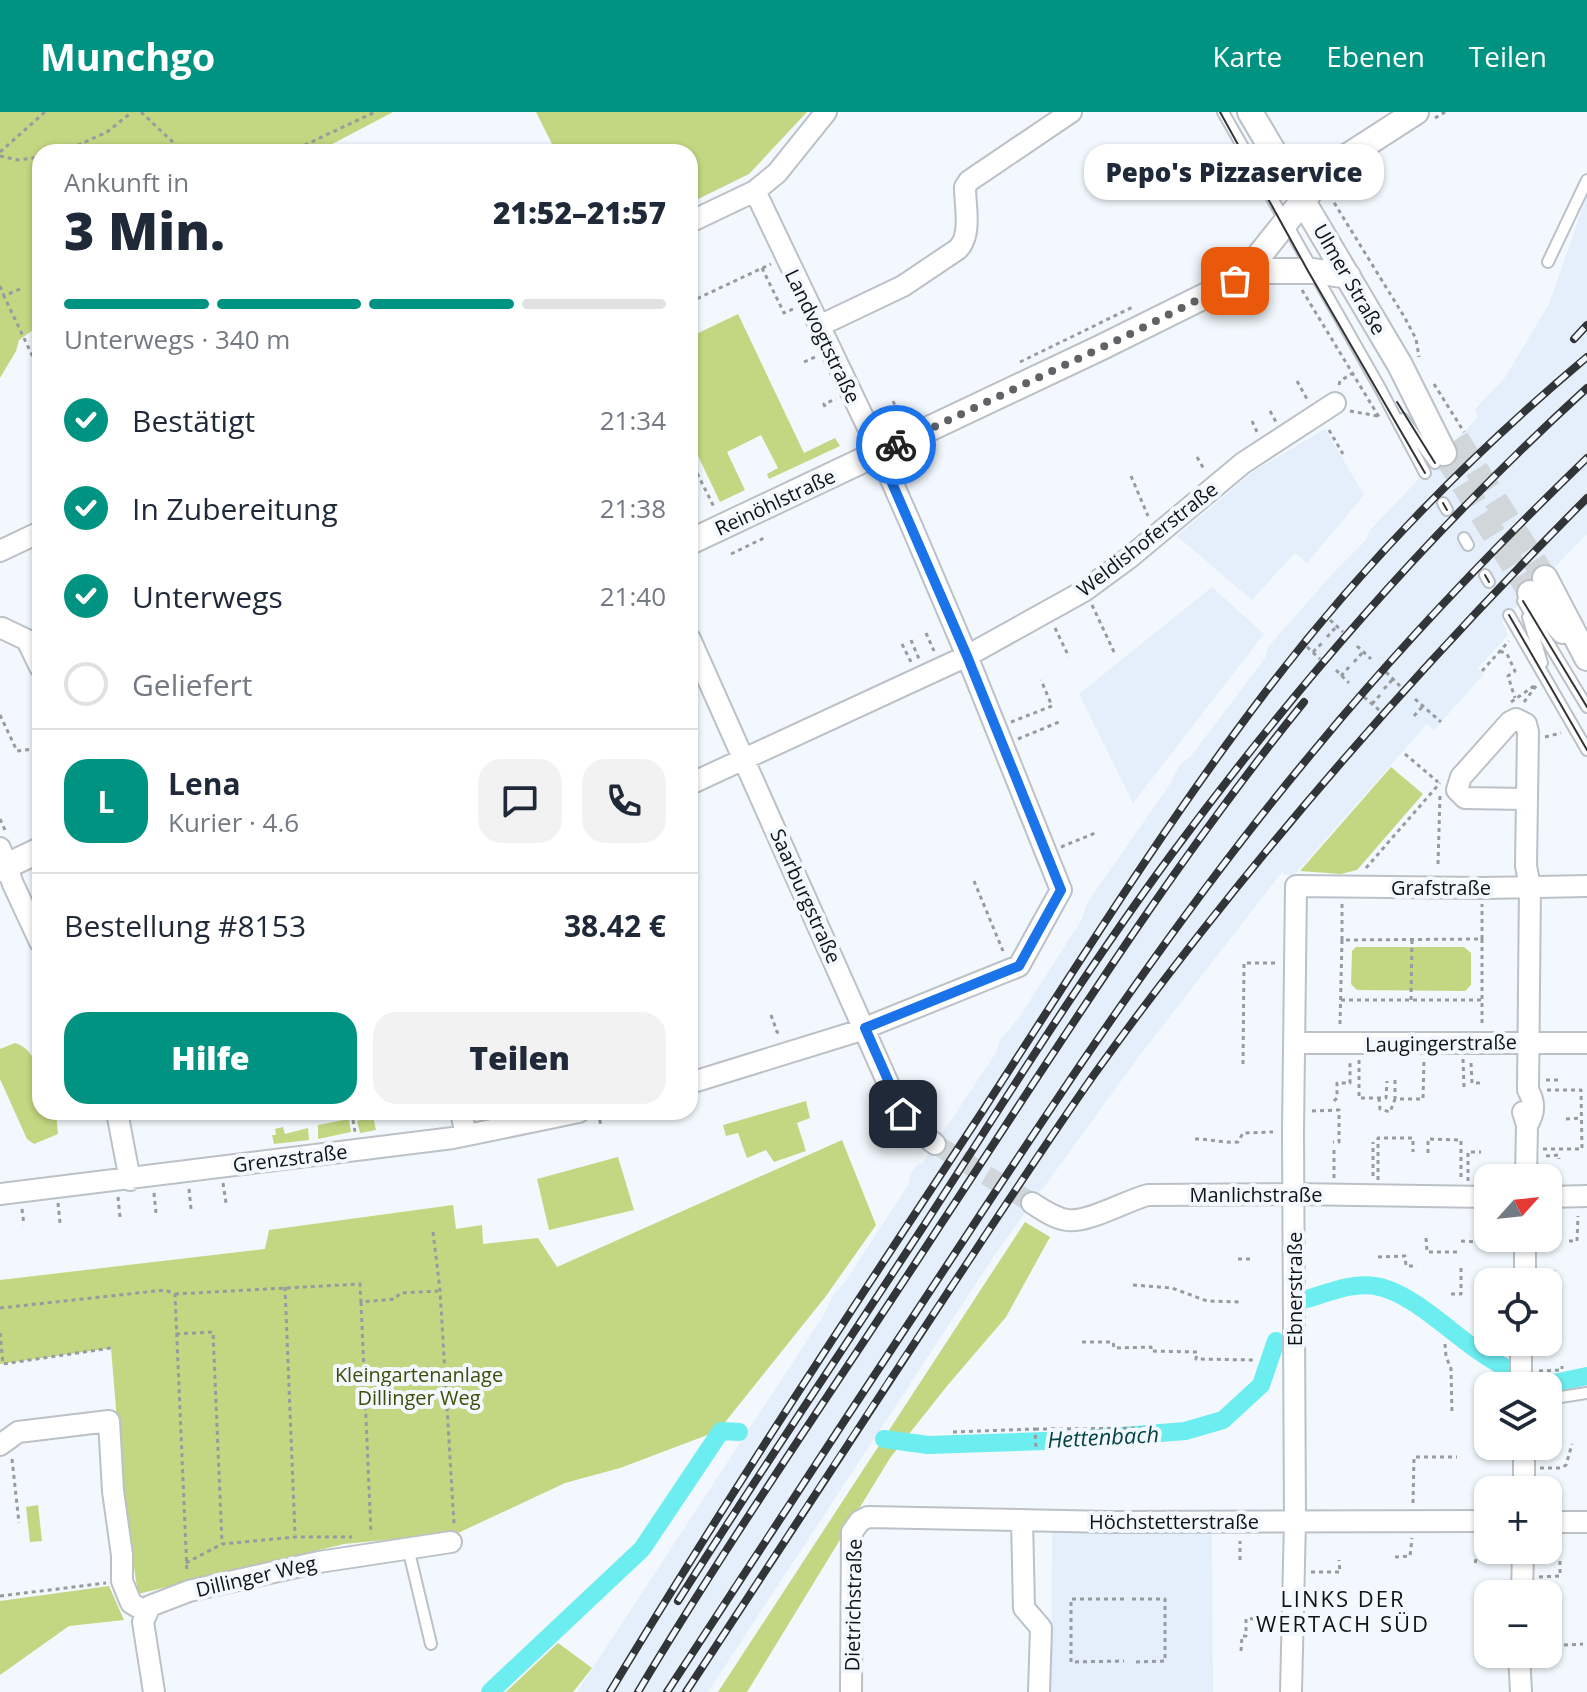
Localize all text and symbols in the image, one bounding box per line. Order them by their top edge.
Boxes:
text: Munchgo [40,30,215,82]
text: Karte [1212,37,1282,75]
text: Ebenen [1326,37,1425,75]
text: Teilen [1469,37,1547,75]
callout: Pepo's Pizzaservice [1085,145,1385,201]
text: Pepo's Pizzaservice [1105,154,1363,190]
text: Ankunft in [64,164,189,200]
text: 21:52–21:57 [493,192,666,233]
text: 3 Min. [64,194,225,265]
street label: Ulmer Straße [1307,219,1393,339]
pin [1201,247,1269,315]
icon: bag [1213,259,1257,303]
street label: Landvogtstraße [779,265,867,407]
text: Unterwegs · 340 m [64,321,290,357]
icon: check [64,398,108,442]
text: Bestätigt [132,400,255,441]
text: 21:34 [600,402,666,438]
courier [856,405,936,485]
icon: bike [874,423,918,467]
street label: Reinöhlstraße [710,462,840,542]
street label: Weldishoferstraße [1071,476,1223,602]
icon: check [64,486,108,530]
text: In Zubereitung [132,488,338,529]
text: 21:38 [600,490,666,526]
icon: check [64,574,108,618]
text: Unterwegs [132,576,283,617]
text: 21:40 [600,578,666,614]
text: Geliefert [132,664,253,705]
button: chat [478,759,562,843]
button: phone [582,759,666,843]
text: Lena [168,763,241,804]
text: L [98,781,114,822]
text: Kurier · 4.6 [168,804,299,840]
street label: Saarburgstraße [764,824,848,968]
street label: Grafstraße [1391,874,1491,901]
text: Bestellung #8153 [64,905,306,946]
text: 38.42 € [564,905,666,946]
button: Hilfe [64,1012,357,1104]
button: Teilen [373,1012,666,1104]
street label: Laugingerstraße [1365,1028,1517,1058]
pin [869,1080,937,1148]
icon: home [881,1092,925,1136]
street label: Grenzstraße [231,1138,349,1178]
north arrow [1474,1164,1562,1252]
map controls [1474,1164,1562,1668]
street label: Manlichstraße [1190,1181,1322,1208]
street label: Ebnerstraße [1281,1232,1308,1346]
button: locate [1474,1268,1562,1356]
park label: Kleingartenanlage Dillinger Weg [335,1361,503,1411]
button: layers [1474,1372,1562,1460]
water label: Hettenbach [1046,1418,1160,1454]
button: + [1474,1476,1562,1564]
street label: Höchstetterstraße [1089,1508,1259,1535]
street label: Dietrichstraße [838,1538,868,1672]
street label: Dillinger Weg [193,1549,319,1603]
button: − [1474,1580,1562,1668]
district label: LINKS DER WERTACH SÜD [1256,1583,1430,1638]

